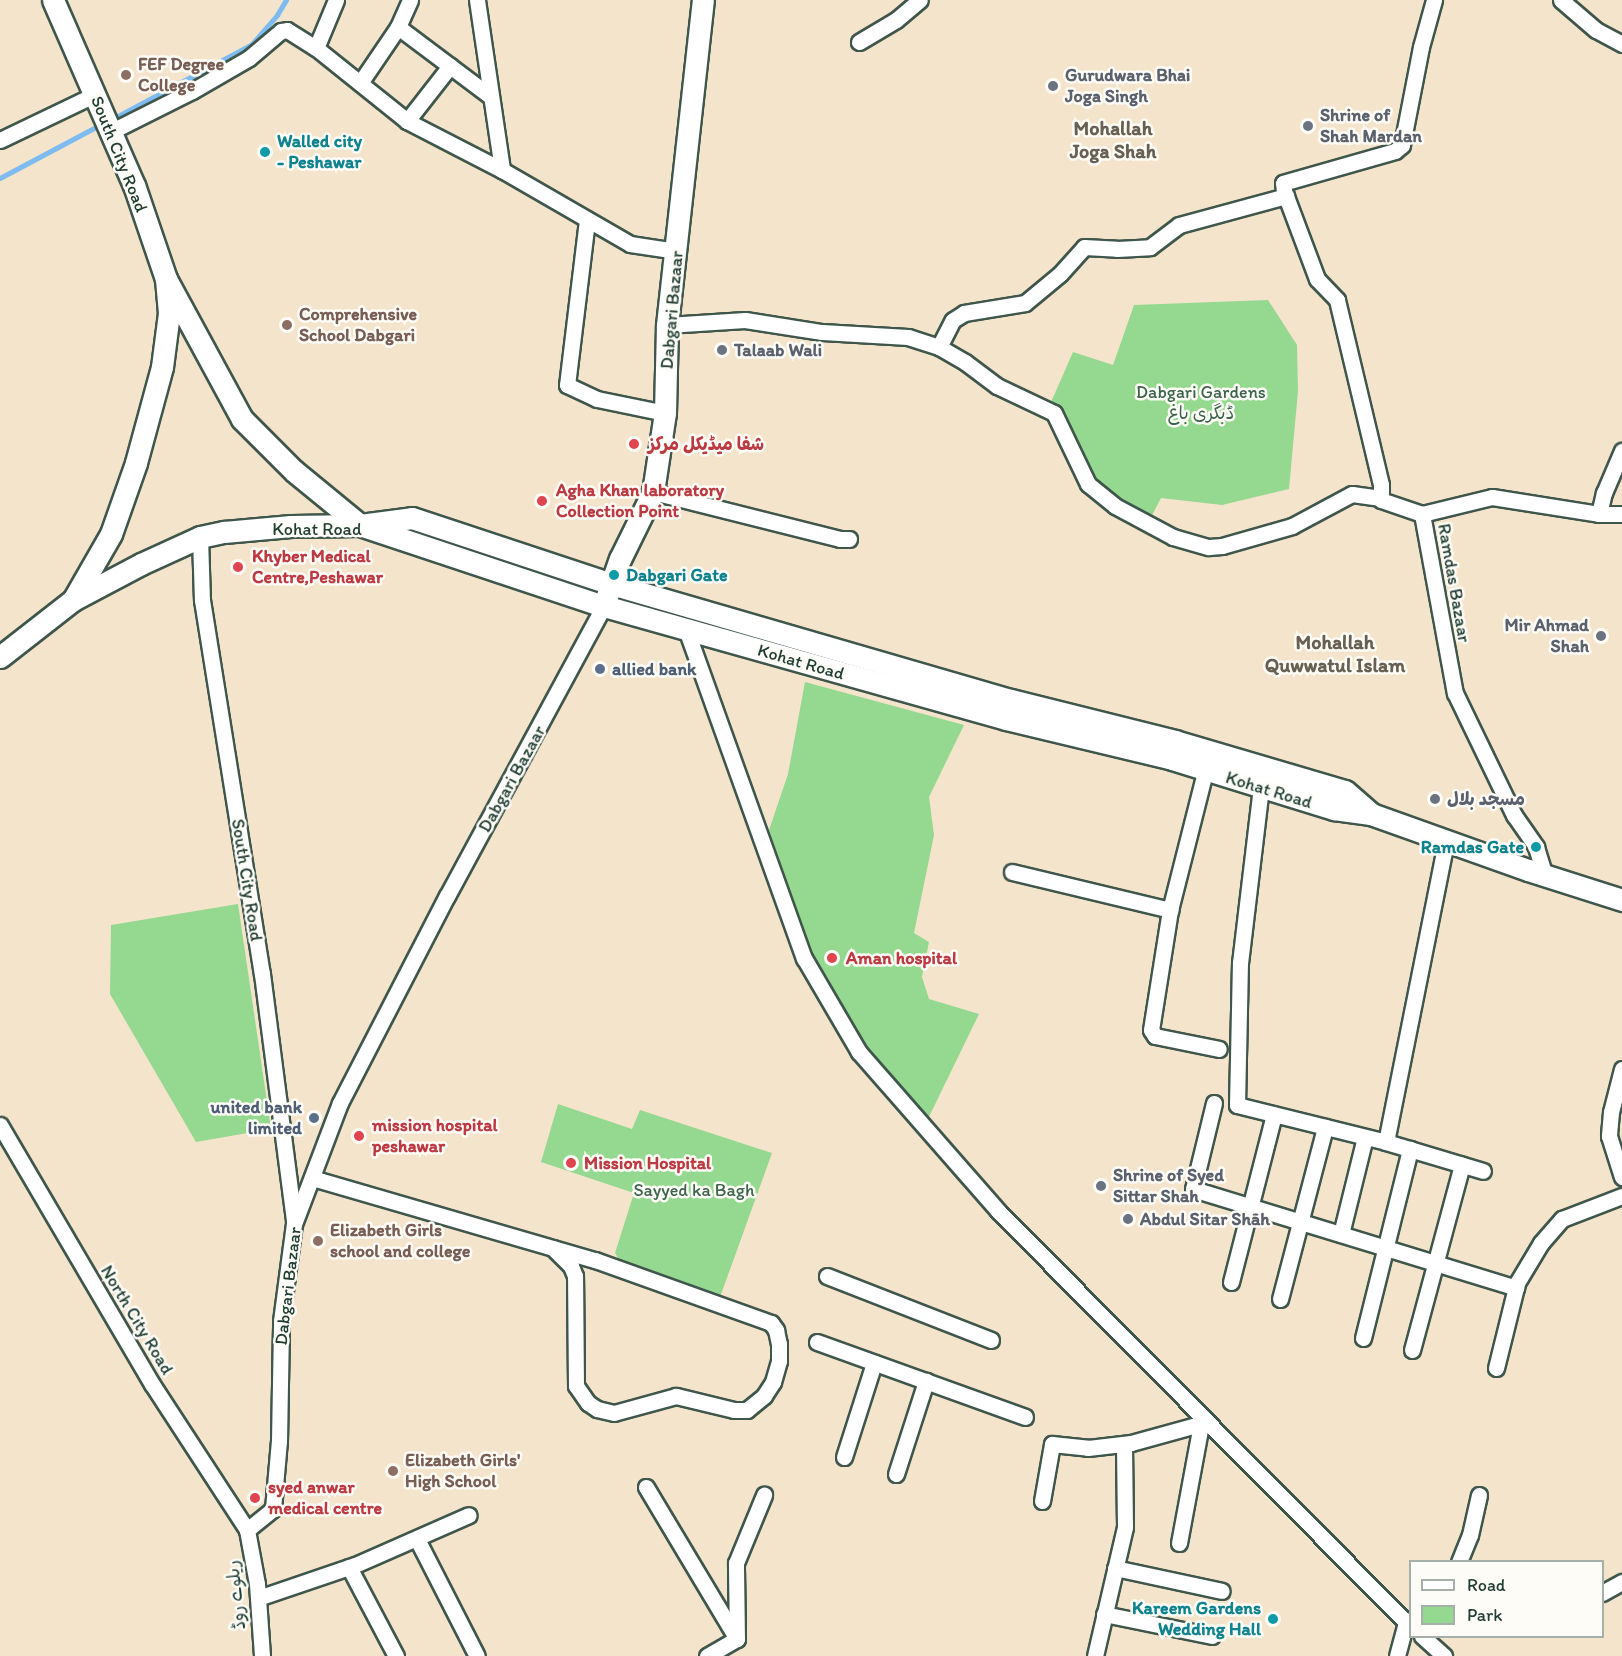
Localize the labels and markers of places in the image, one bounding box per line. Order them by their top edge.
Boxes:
place label: FEF Degree College [138,54,224,97]
place label: Gurudwara Bhai Joga Singh [1065,65,1191,107]
marker: FEF Degree College [119,68,133,82]
marker: Gurudwara Bhai Joga Singh [1046,79,1060,93]
place label: Shrine of Shah Mardan [1320,105,1422,148]
marker: Shrine of Shah Mardan [1301,119,1315,133]
place label: Walled city - Peshawar [277,131,362,174]
marker: Walled city - Peshawar [258,145,272,159]
place label: Comprehensive School Dabgari [299,304,417,346]
marker: Comprehensive School Dabgari [280,318,294,332]
place label: Talaab Wali [734,339,822,361]
marker: Talaab Wali [715,343,729,357]
place label: شفا میڈیکل مركز [648,433,764,455]
marker: شفا میڈیکل مركز [625,435,643,453]
place label: Agha Khan laboratory Collection Point [556,480,724,522]
marker: Agha Khan laboratory Collection Point [533,492,551,510]
place label: Khyber Medical Centre,Peshawar [252,546,383,588]
marker: Khyber Medical Centre,Peshawar [229,558,247,576]
place label: Dabgari Gate [626,564,727,586]
marker: Dabgari Gate [607,568,621,582]
place label: Mir Ahmad Shah [1504,615,1589,658]
marker: Mir Ahmad Shah [1594,629,1608,643]
place label: allied bank [612,658,696,680]
marker: allied bank [593,662,607,676]
place label: مسجد بلال [1447,788,1525,810]
marker: مسجد بلال [1428,792,1442,806]
place label: Ramdas Gate [1421,836,1524,858]
marker: Ramdas Gate [1529,840,1543,854]
place label: Aman hospital [846,947,958,969]
marker: Aman hospital [823,949,841,967]
place label: united bank limited [210,1097,302,1140]
marker: united bank limited [307,1111,321,1125]
place label: mission hospital peshawar [372,1115,498,1158]
marker: mission hospital peshawar [350,1127,368,1145]
place label: Mission Hospital [584,1152,711,1174]
marker: Mission Hospital [562,1154,580,1172]
place label: Shrine of Syed Sittar Shah [1113,1165,1224,1208]
marker: Shrine of Syed Sittar Shah [1094,1179,1108,1193]
place label: Abdul Sitar Shāh [1140,1208,1269,1230]
marker: Abdul Sitar Shāh [1121,1212,1135,1226]
place label: Elizabeth Girls school and college [330,1220,471,1262]
marker: Elizabeth Girls school and college [311,1234,325,1248]
place label: Elizabeth Girls' High School [405,1450,521,1492]
marker: Elizabeth Girls' High School [386,1464,400,1478]
place label: syed anwar medical centre [268,1477,382,1520]
marker: syed anwar medical centre [246,1489,264,1507]
place label: Kareem Gardens Wedding Hall [1132,1598,1261,1640]
marker: Kareem Gardens Wedding Hall [1266,1612,1280,1626]

